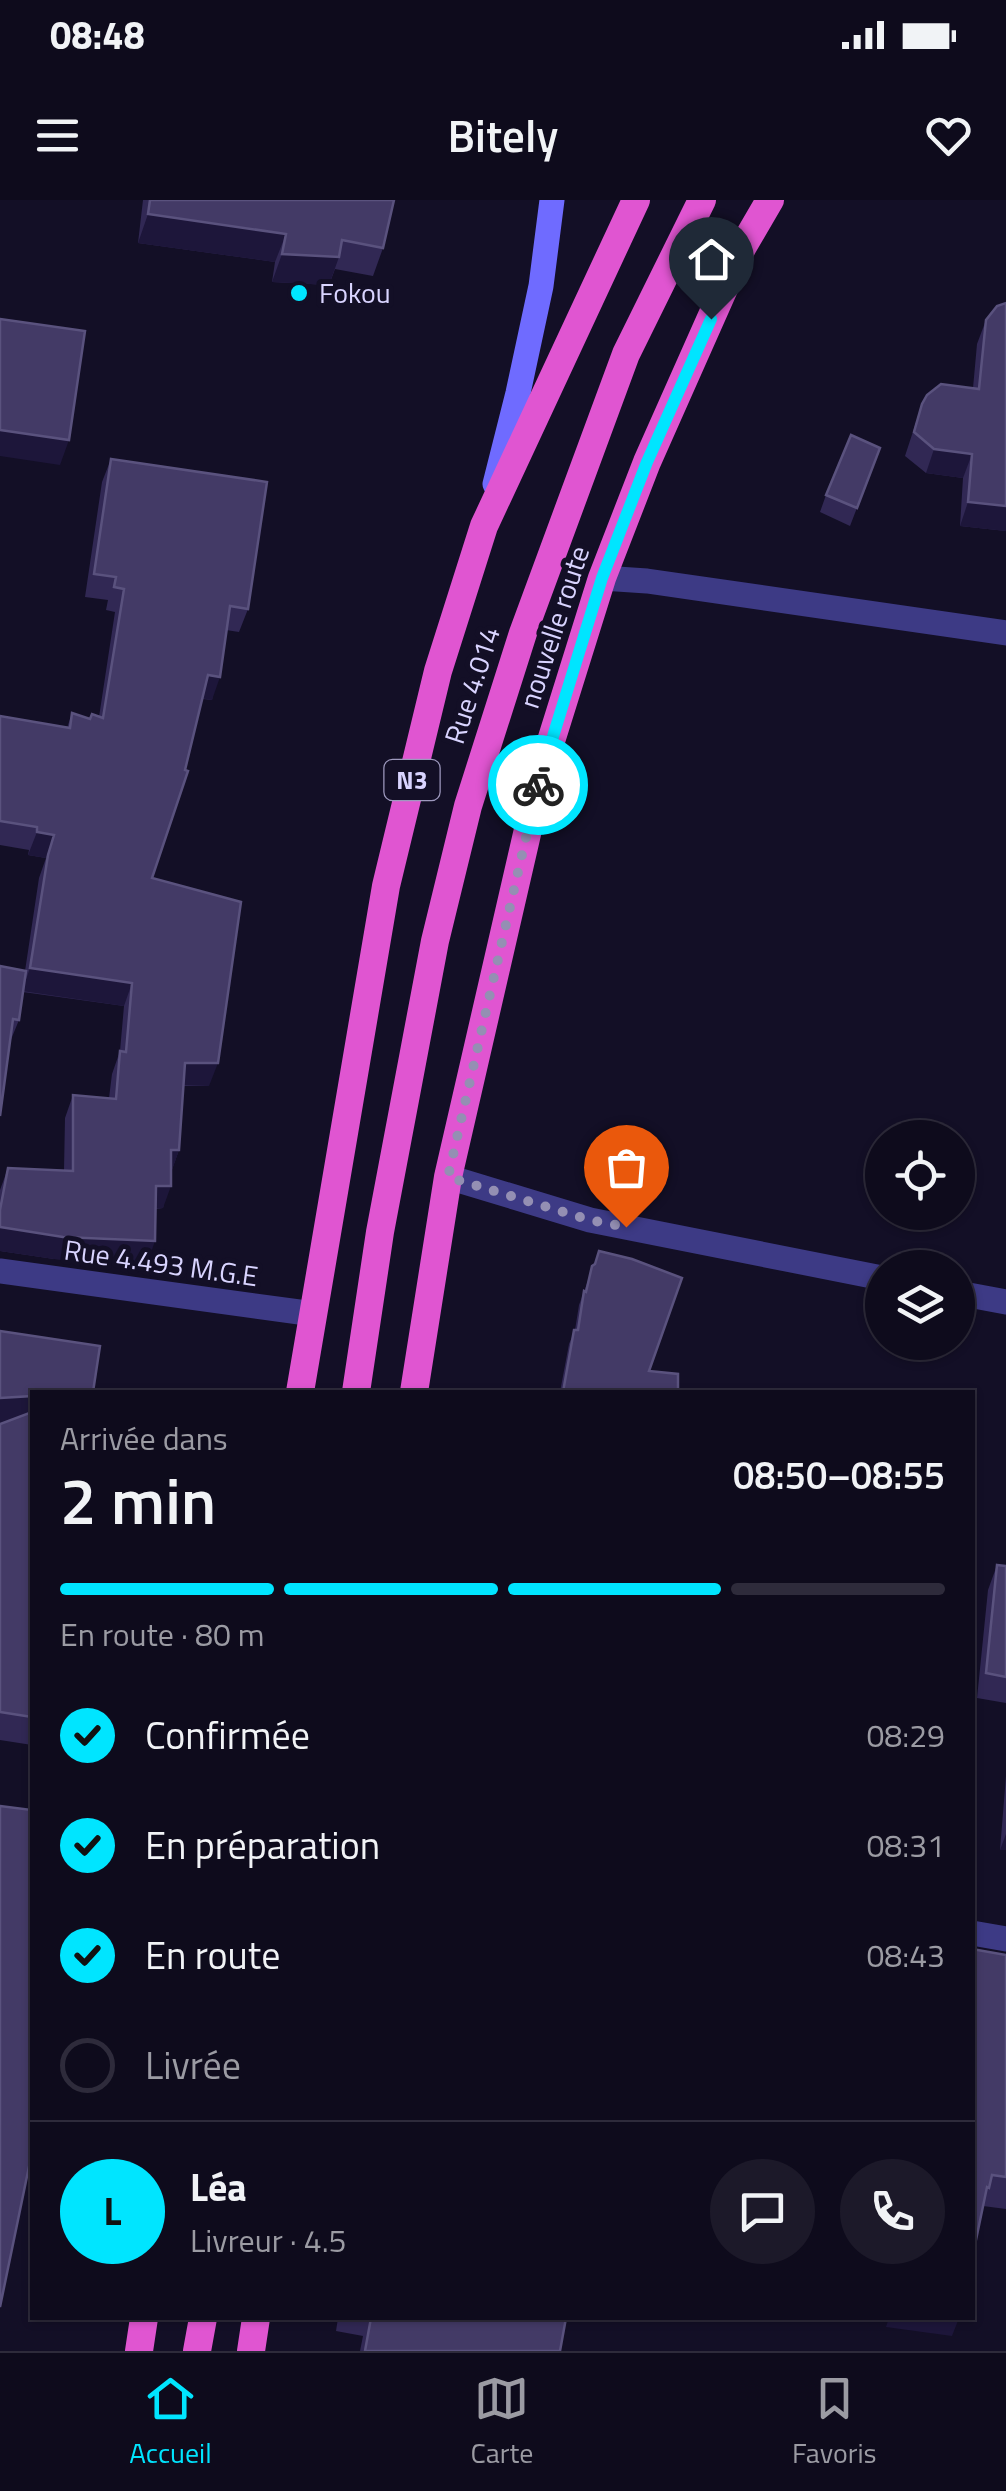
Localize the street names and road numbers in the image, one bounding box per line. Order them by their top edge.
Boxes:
street label: nouvelle route [507,540,600,714]
street label: Rue 4.014 [432,621,511,749]
road number: N3 [384,760,440,800]
street label: Rue 4.493 M.G.E [61,1228,261,1297]

